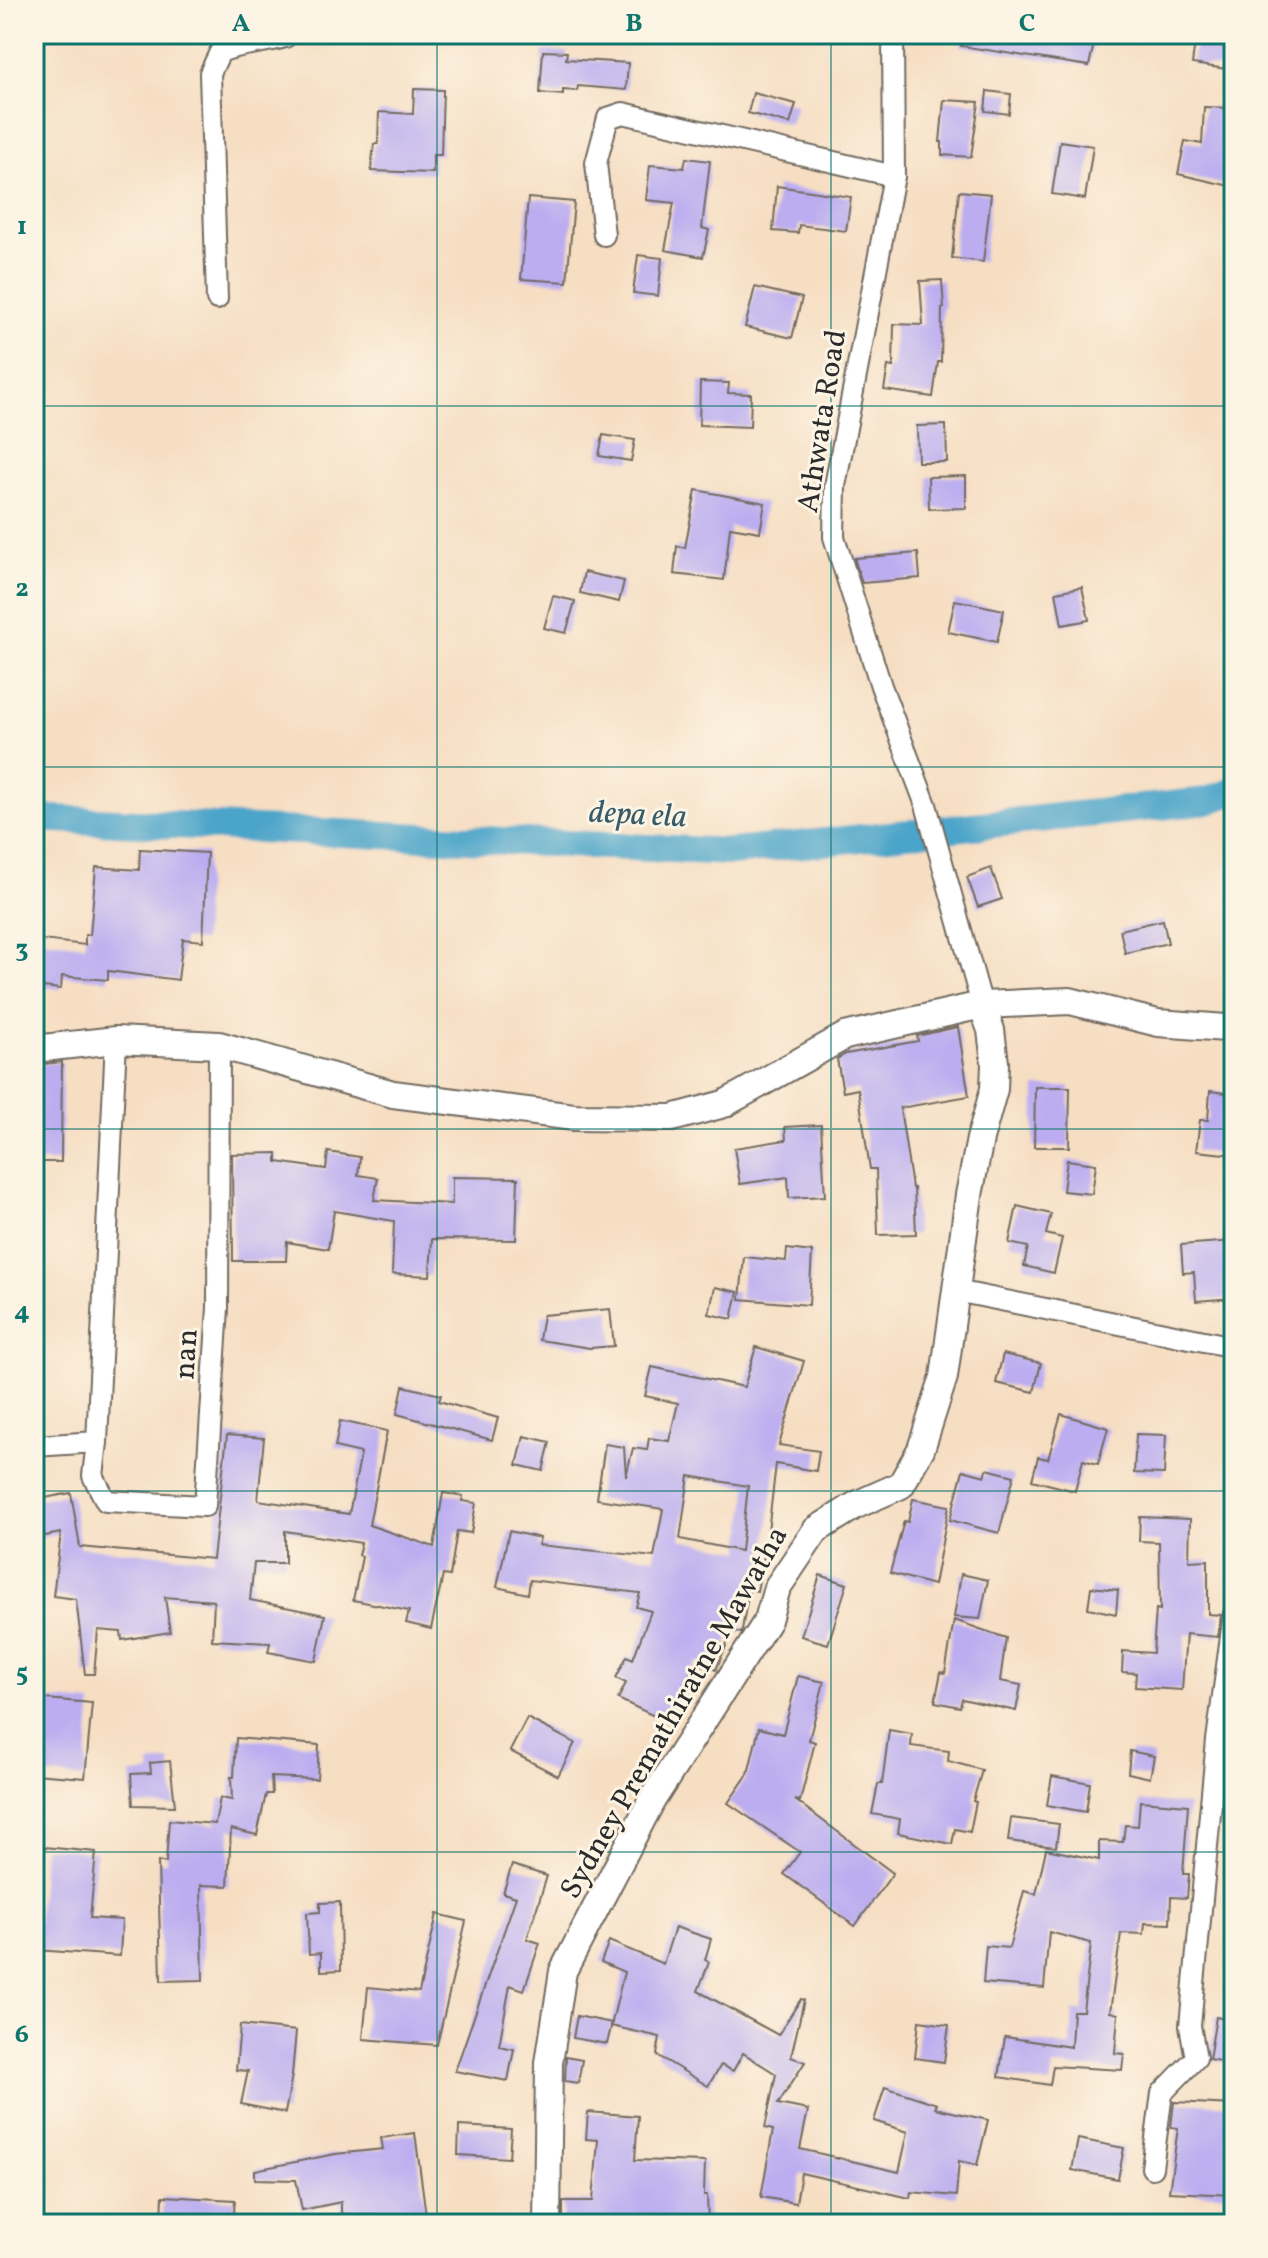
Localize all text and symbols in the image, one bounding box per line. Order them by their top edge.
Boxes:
text: A [232,6,251,42]
text: B [625,6,643,42]
text: C [1019,6,1035,42]
text: 1 [17,209,27,245]
street label: Athwata Road [788,327,858,516]
text: 2 [15,571,29,607]
water label: depa ela [588,791,688,841]
text: 3 [15,932,29,968]
text: 4 [14,1294,30,1330]
street label: nan [164,1327,210,1381]
street label: Sydney Premathiratne Mawatha [551,1519,799,1907]
text: 5 [16,1656,28,1692]
text: 6 [15,2017,29,2053]

